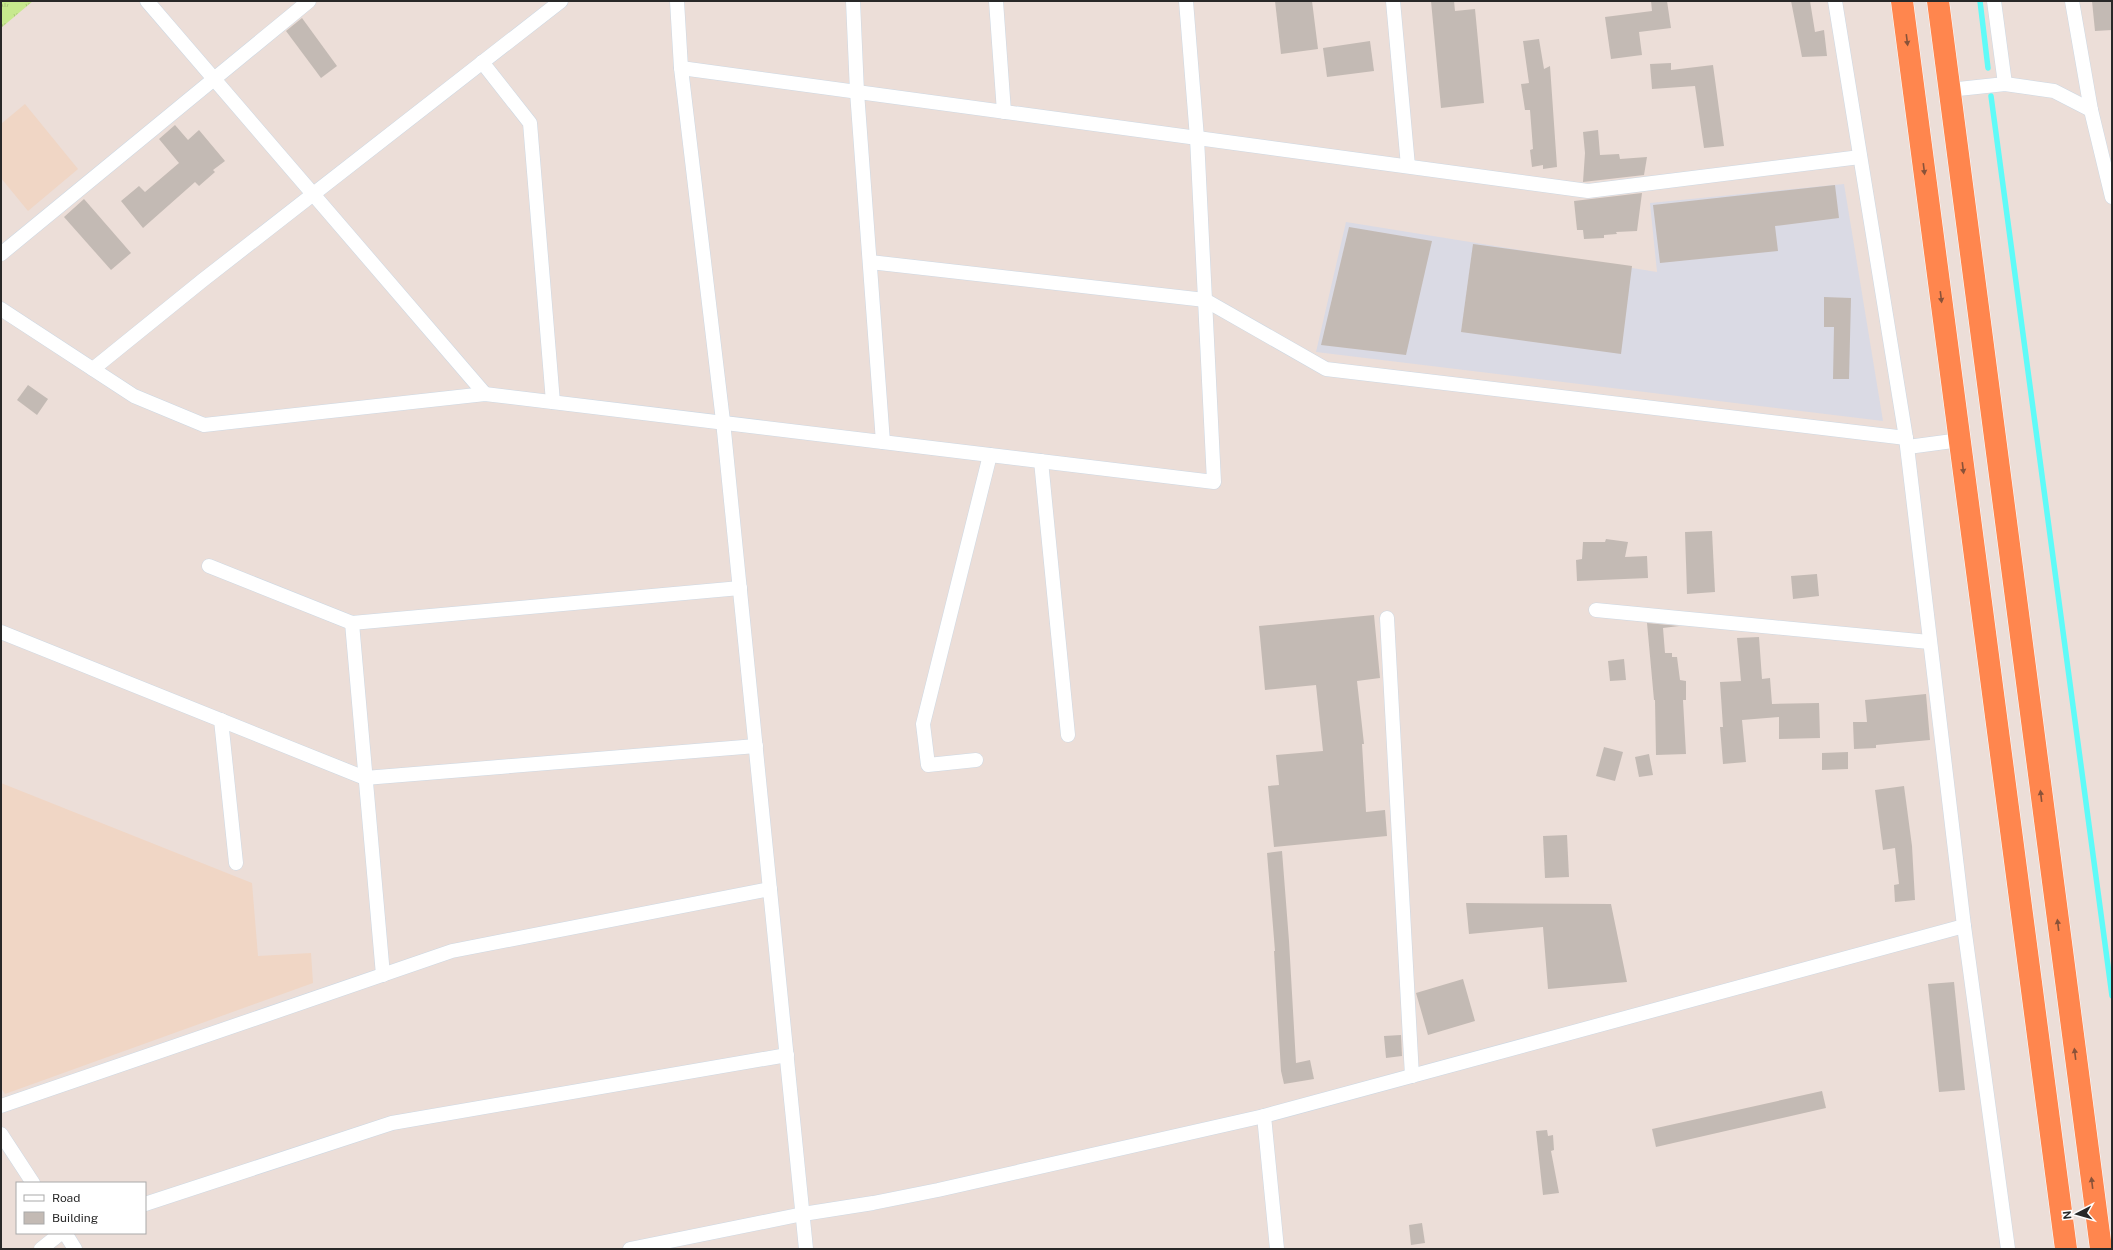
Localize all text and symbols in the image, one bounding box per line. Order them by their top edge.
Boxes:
one-way arrow [1904,34,1910,46]
one-way arrow [1921,163,1927,175]
one-way arrow [1938,291,1944,304]
one-way arrow [1960,462,1966,474]
one-way arrow [2038,790,2044,802]
one-way arrow [2055,919,2061,931]
one-way arrow [2072,1048,2078,1060]
one-way arrow [2089,1177,2095,1189]
legend [16,1182,146,1234]
text: Road [52,1191,80,1205]
north arrow [2057,1194,2097,1234]
text: N [2061,1210,2073,1220]
text: Building [52,1211,98,1225]

